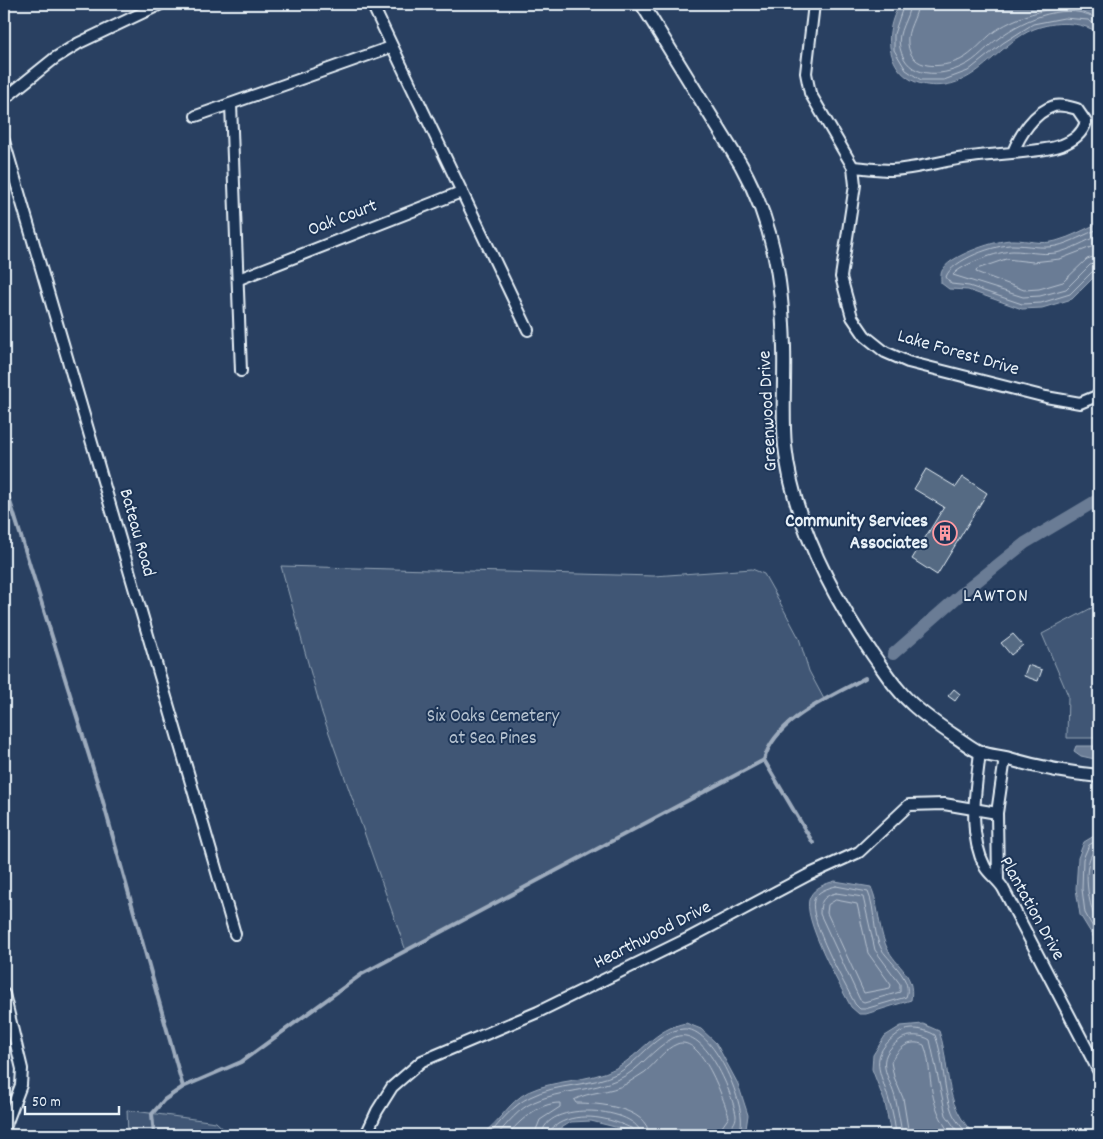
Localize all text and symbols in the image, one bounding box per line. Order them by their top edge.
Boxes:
street label: Oak Court [305,193,381,245]
street label: Lake Forest Drive [894,324,1022,384]
street label: Greenwood Drive [752,350,786,472]
street label: Bateau Road [111,486,161,580]
place label: Community Services Associates [785,509,928,558]
building icon: Community Services Associates [932,520,958,546]
district label: LAWTON [963,583,1029,611]
park label: Six Oaks Cemetery at Sea Pines [427,704,560,753]
street label: Plantation Drive [991,852,1071,966]
street label: Hearthwood Drive [589,895,717,977]
scale bar [25,1084,119,1116]
text: 50 m [32,1092,61,1114]

